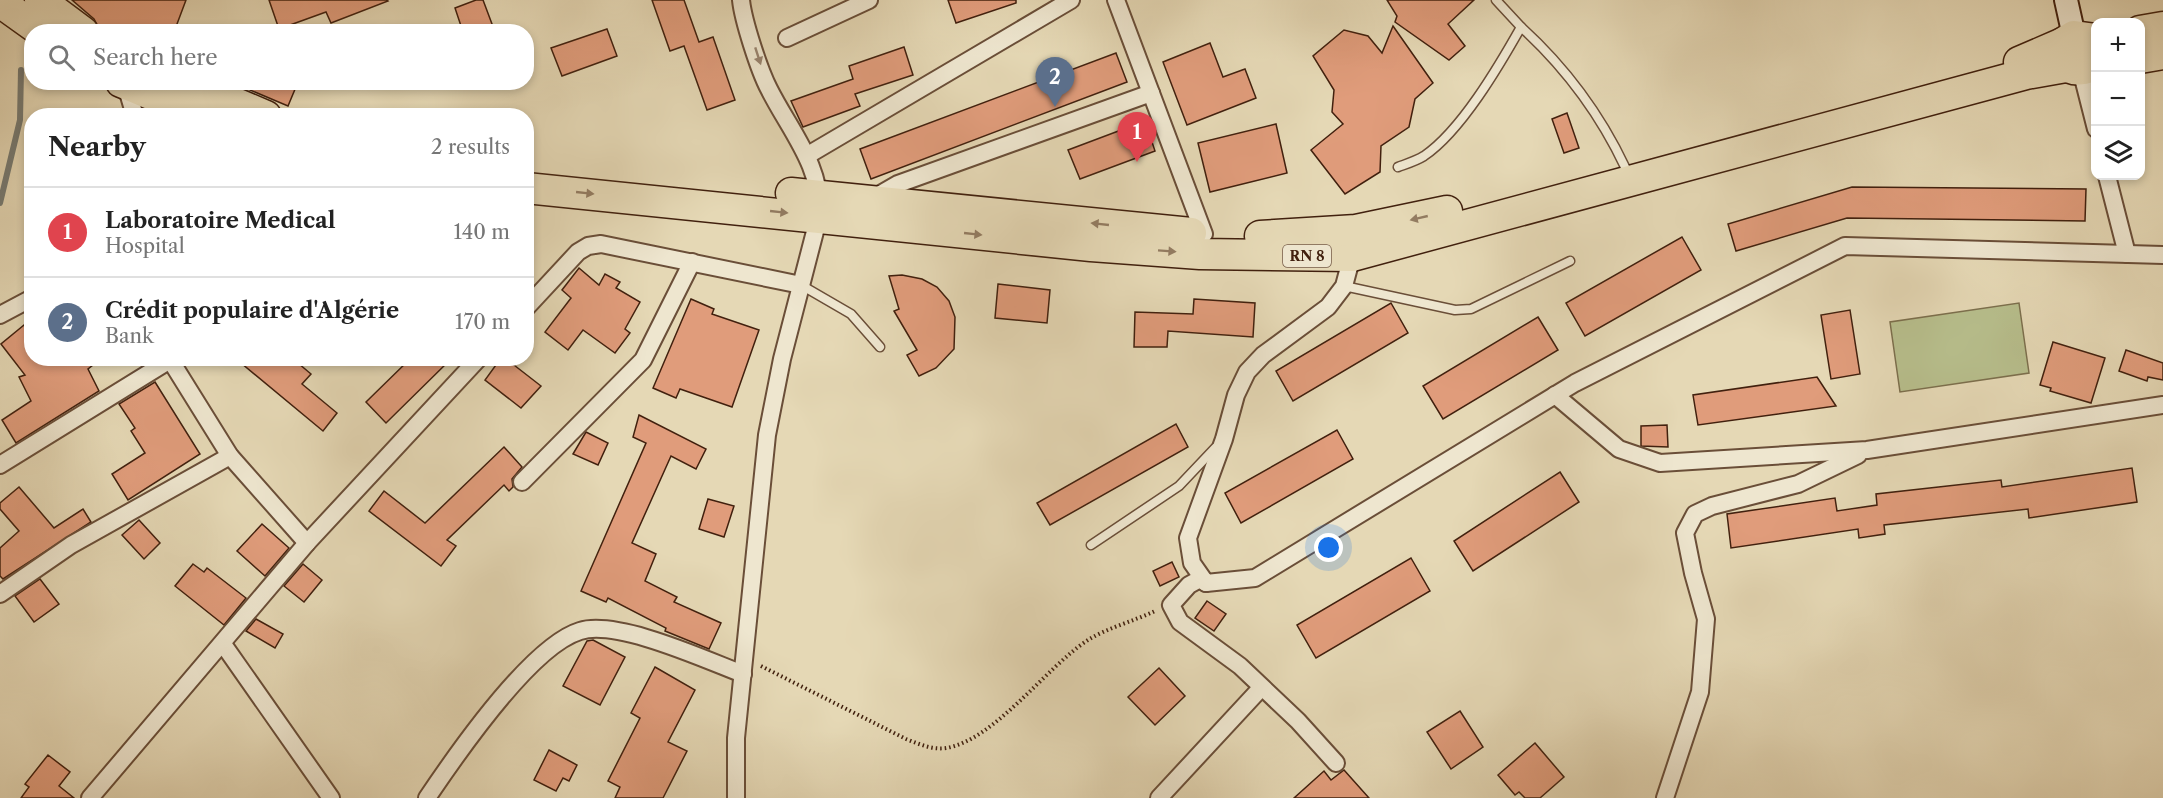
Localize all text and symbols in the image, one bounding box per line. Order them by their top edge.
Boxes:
map controls [2091,18,2145,180]
button: + [2091,18,2145,72]
search box [24,24,534,90]
icon: search [45,41,78,74]
text: Search here [93,44,218,71]
one-way arrow [753,47,763,65]
pin: 2 [1036,57,1074,107]
button: − [2091,72,2145,126]
pin: 1 [1118,112,1156,162]
button: layers [2091,126,2145,180]
text: Nearby [48,131,146,163]
text: 2 results [431,135,510,159]
one-way arrow [575,188,594,198]
text: Laboratoire Medical [105,207,336,234]
one-way arrow [769,207,788,217]
one-way arrow [1410,213,1429,223]
one-way arrow [1091,219,1110,229]
text: 1 [63,220,72,244]
text: 140 m [453,220,510,244]
one-way arrow [963,229,982,239]
text: Hospital [105,234,185,258]
road number: RN 8 [1283,245,1331,267]
one-way arrow [1157,247,1176,256]
text: Crédit populaire d'Algérie [105,297,399,324]
text: 2 [62,310,73,334]
text: 170 m [455,310,510,334]
text: Bank [105,324,154,348]
your location [1314,533,1343,562]

